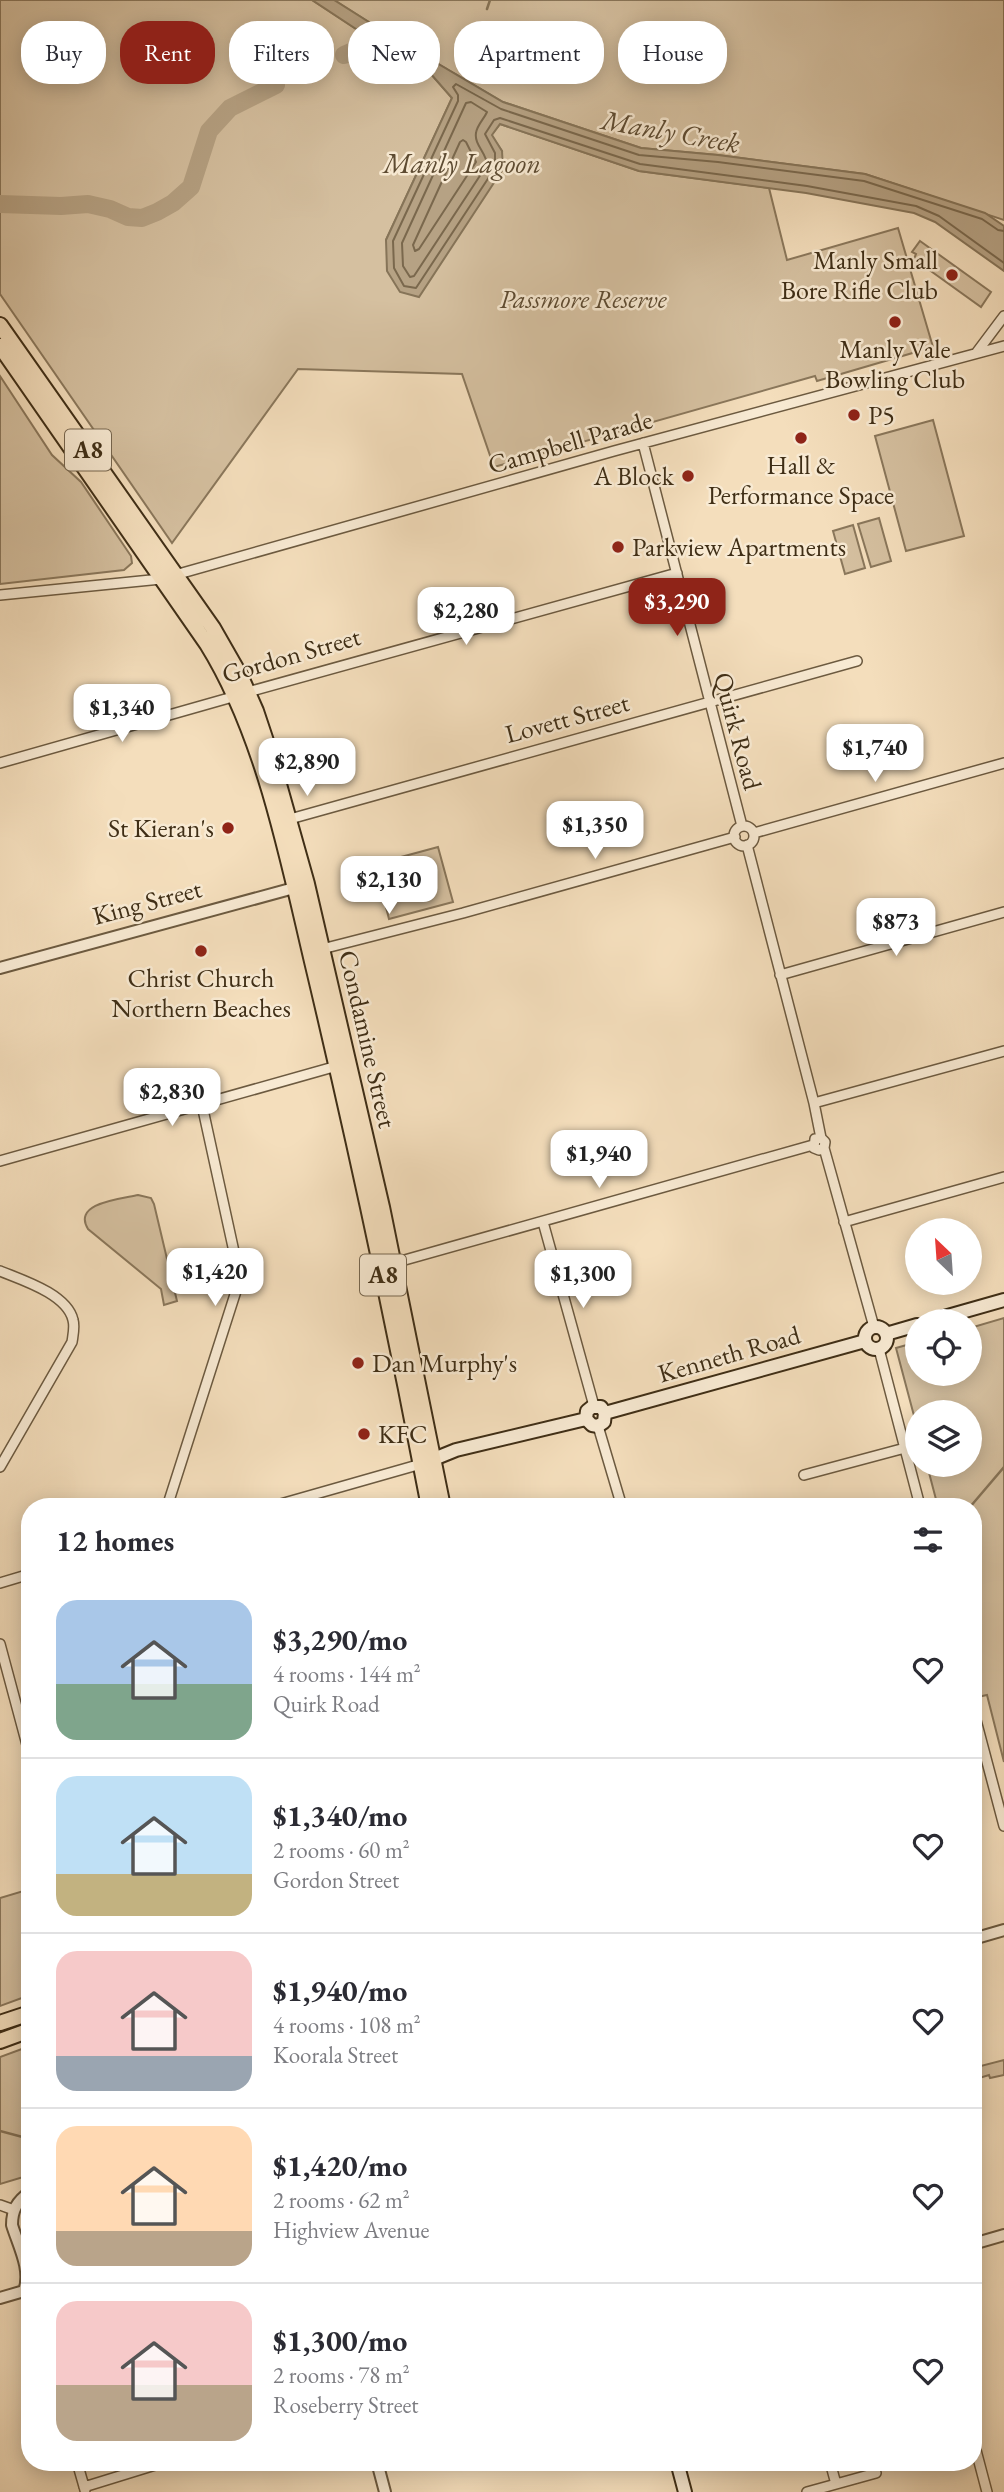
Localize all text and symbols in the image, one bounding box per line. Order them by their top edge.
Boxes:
chip: Buy [21,21,106,84]
chip: Rent [120,21,215,84]
chip: Filters [229,21,334,84]
chip: New [348,21,440,84]
chip: Apartment [454,21,604,84]
chip: House [618,21,727,84]
water label: Manly Creek [597,101,743,161]
water label: Manly Lagoon [381,145,541,181]
place label: Manly Small Bore Rifle Club [781,243,938,307]
marker: Manly Small Bore Rifle Club [944,267,960,283]
park label: Passmore Reserve [499,282,668,316]
marker: Manly Vale Bowling Club [887,314,903,330]
place label: Manly Vale Bowling Club [825,332,965,396]
place label: P5 [868,398,895,432]
street label: Campbell Parade [484,402,656,482]
marker: P5 [846,407,862,423]
road number: A8 [65,430,111,471]
marker: Hall & Performance Space [793,430,809,446]
place label: Hall & Performance Space [708,448,894,512]
place label: A Block [593,459,675,493]
marker: A Block [680,468,696,484]
place label: Parkview Apartments [632,530,846,564]
marker: Parkview Apartments [610,539,626,555]
pin: $3,290 [620,578,734,638]
text: $3,290 [645,586,709,616]
pin: $2,280 [409,588,523,647]
text: $2,280 [434,595,498,625]
street label: Gordon Street [218,619,364,691]
street label: Quirk Road [706,668,770,794]
pin: $1,340 [65,684,179,744]
street label: Lovett Street [501,685,633,751]
text: $1,340 [90,692,154,722]
pin: $1,740 [818,724,932,784]
text: $1,740 [843,732,907,762]
pin: $2,890 [250,738,364,798]
text: $2,890 [275,746,339,776]
pin: $1,350 [538,802,652,861]
text: $1,350 [563,809,627,839]
place label: St Kieran's [108,811,214,845]
marker: St Kieran's [220,820,236,836]
pin: $2,130 [332,856,446,916]
text: $2,130 [357,864,421,894]
street label: King Street [89,871,205,933]
pin: $873 [855,898,937,958]
text: $873 [872,906,920,936]
marker: Christ Church Northern Beaches [193,943,209,959]
street label: Condamine Street [331,947,405,1131]
place label: Christ Church Northern Beaches [111,961,291,1025]
pin: $2,830 [115,1068,229,1128]
text: $2,830 [140,1076,204,1106]
pin: $1,940 [542,1130,656,1190]
text: $1,940 [567,1138,631,1168]
north arrow [905,1218,982,1295]
map controls [905,1218,982,1477]
pin: $1,420 [158,1248,272,1308]
pin: $1,300 [526,1250,640,1310]
road number: A8 [360,1254,406,1296]
text: $1,420 [183,1256,247,1286]
text: $1,300 [551,1258,615,1288]
button: locate [905,1309,982,1386]
street label: Kenneth Road [654,1317,805,1391]
place label: Dan Murphy's [372,1346,517,1380]
marker: Dan Murphy's [350,1355,366,1371]
button: layers [905,1400,982,1477]
place label: KFC [378,1417,427,1451]
marker: KFC [356,1426,372,1442]
text: 12 homes [56,1521,174,1560]
icon: filters [909,1521,947,1559]
text: $3,290/mo [273,1620,407,1659]
icon: home [112,1628,196,1712]
icon: heart [909,1651,947,1689]
text: 4 rooms · 144 m² [273,1659,421,1689]
text: Quirk Road [273,1689,380,1719]
text: $1,340/mo [273,1796,407,1835]
icon: home [112,1804,196,1888]
icon: heart [909,1827,947,1865]
text: 2 rooms · 60 m² [273,1835,410,1865]
text: Gordon Street [273,1865,399,1895]
text: $1,940/mo [273,1971,407,2010]
icon: home [112,1979,196,2063]
icon: heart [909,2002,947,2040]
text: 4 rooms · 108 m² [273,2010,421,2040]
text: Koorala Street [273,2040,398,2070]
text: $1,420/mo [273,2146,407,2185]
icon: home [112,2154,196,2238]
icon: heart [909,2177,947,2215]
text: 2 rooms · 62 m² [273,2185,410,2215]
text: Highview Avenue [273,2215,430,2245]
text: $1,300/mo [273,2321,407,2360]
icon: home [112,2329,196,2413]
icon: heart [909,2352,947,2390]
text: 2 rooms · 78 m² [273,2360,410,2390]
text: Roseberry Street [273,2390,419,2420]

